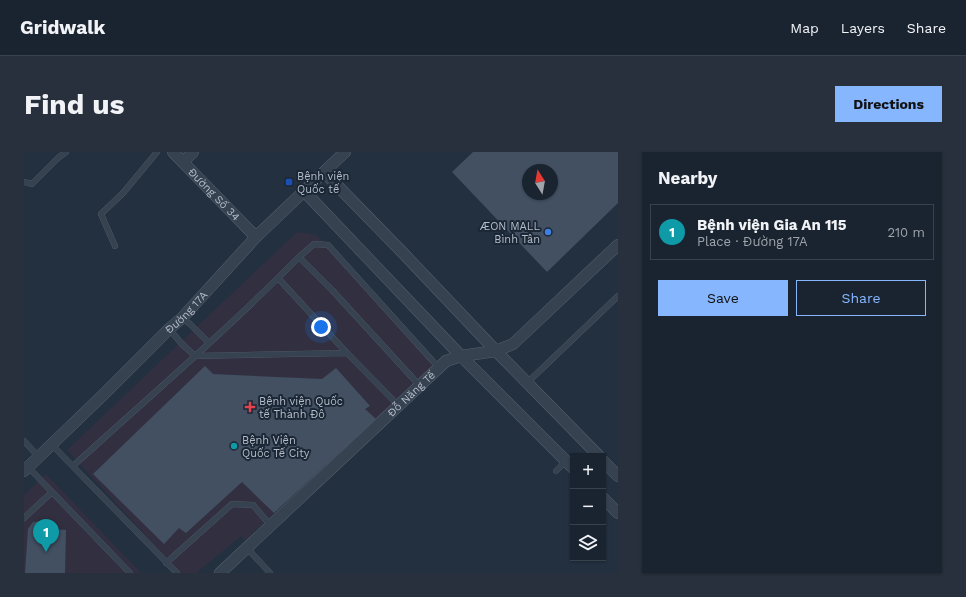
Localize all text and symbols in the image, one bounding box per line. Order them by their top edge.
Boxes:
text: Gridwalk [20,16,105,39]
text: Map [790,20,819,36]
text: Layers [841,20,885,36]
text: Share [907,20,946,36]
button: Directions [835,86,942,122]
text: Find us [24,88,124,121]
north arrow [522,164,558,200]
street label: Đường Số 34 [186,165,243,223]
text: Nearby [658,168,717,188]
place label: Bệnh viện Quốc tế [297,170,349,196]
marker: Bệnh viện Quốc tế [284,177,294,187]
text: Bệnh viện Gia An 115 [697,216,847,234]
place label: ÆON MALL Bình Tân [480,220,540,246]
text: 1 [669,225,675,240]
text: 210 m [887,225,925,240]
marker: ÆON MALL Bình Tân [543,227,553,237]
text: Place · Đường 17A [697,234,808,249]
button: Save [658,280,788,316]
button: Share [796,280,926,316]
street label: Đường 17A [162,288,210,336]
your location [311,317,331,337]
street label: Đỗ Năng Tế [385,368,438,419]
place label: Bệnh viện Quốc tế Thành Đô [259,395,343,421]
marker: Bệnh viện Quốc tế Thành Đô [244,401,256,413]
place label: Bệnh Viện Quốc Tế City [242,434,310,460]
marker: Bệnh Viện Quốc Tế City [229,441,239,451]
map controls [570,453,606,561]
button: + [570,453,606,489]
button: − [570,489,606,525]
pin: 1 [33,519,59,552]
button: layers [570,525,606,561]

